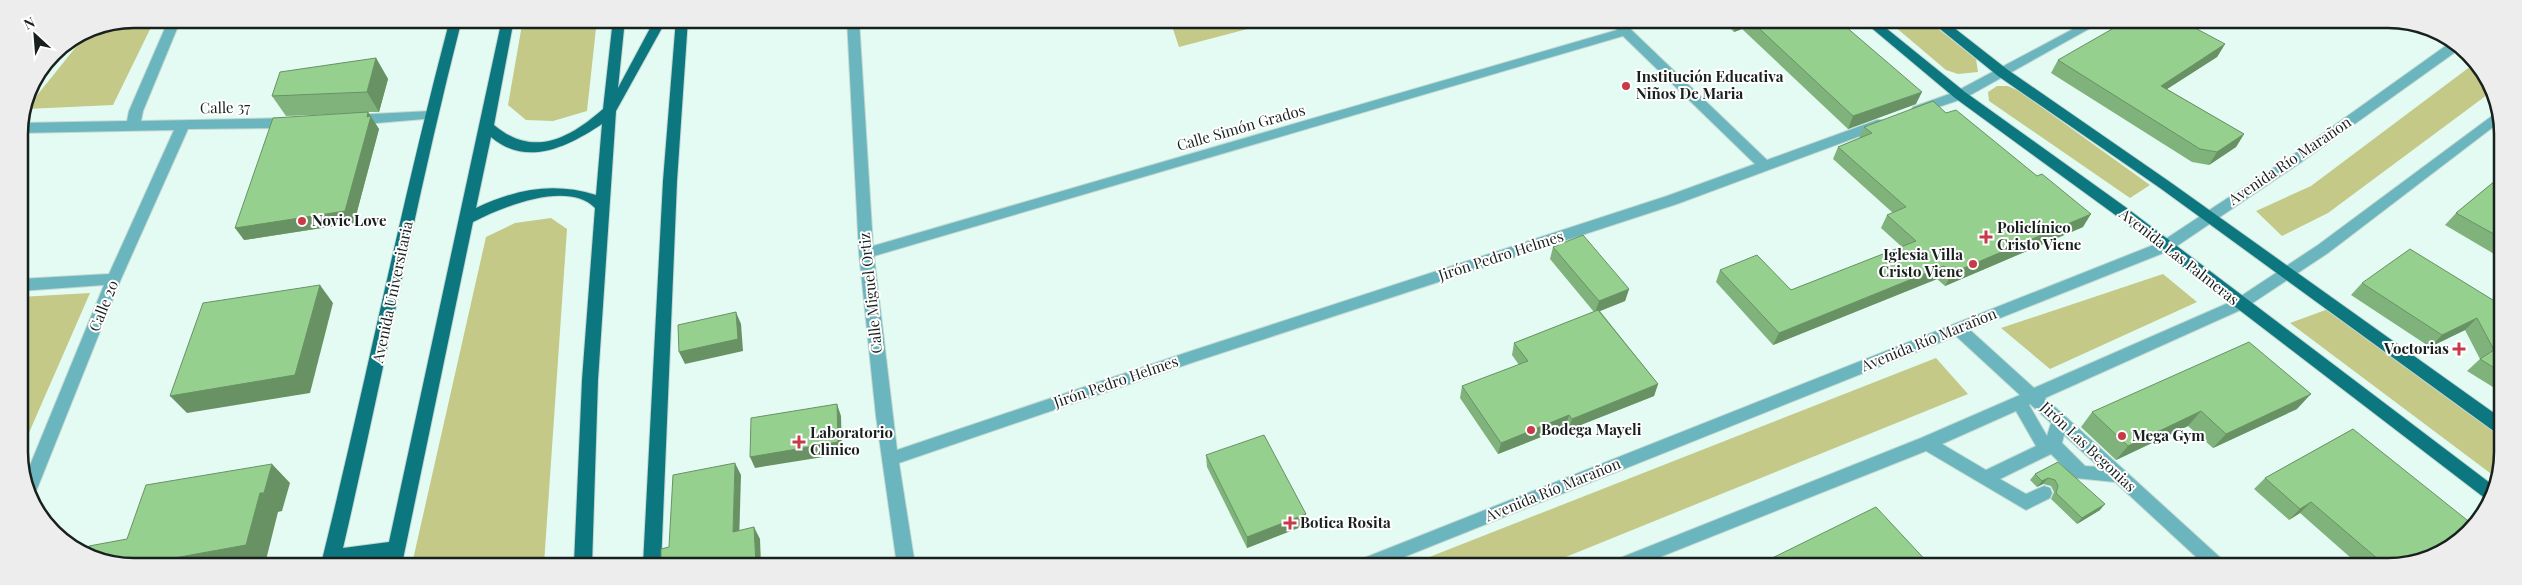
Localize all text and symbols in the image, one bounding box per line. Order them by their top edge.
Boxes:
north arrow [10,10,60,60]
text: N [20,12,38,34]
place label: Institución Educativa Niños De Maria [1636,66,1784,103]
marker: Institución Educativa Niños De Maria [1620,80,1632,92]
street label: Calle 37 [200,97,250,117]
street label: Calle Simón Grados [1174,99,1307,155]
street label: Avenida Río Marañon [2223,112,2355,209]
street label: Avenida Las Palmeras [2115,203,2243,309]
place label: Novic Love [312,210,387,230]
marker: Novic Love [296,215,308,227]
place label: Policlínico Cristo Viene [1997,217,2082,254]
street label: Avenida Universitaria [367,218,417,366]
street label: Jirón Pedro Helmes [1435,225,1566,285]
marker: Policlínico Cristo Viene [1979,230,1993,244]
street label: Calle Miguel Ortiz [854,231,886,355]
place label: Iglesia Villa Cristo Viene [1879,244,1963,281]
marker: Iglesia Villa Cristo Viene [1967,258,1979,270]
street label: Calle 20 [84,277,122,334]
street label: Avenida Río Marañon [1857,303,1999,376]
place label: Voctorias [2383,338,2449,358]
marker: Voctorias [2453,343,2465,355]
street label: Jirón Pedro Helmes [1050,350,1181,412]
street label: Jirón Las Begonias [2036,396,2141,496]
place label: Bodega Mayeli [1541,419,1642,439]
place label: Laboratorio Clinico [810,422,893,459]
marker: Bodega Mayeli [1525,424,1537,436]
place label: Mega Gym [2132,425,2205,445]
marker: Mega Gym [2116,430,2128,442]
marker: Laboratorio Clinico [792,435,806,449]
street label: Avenida Río Marañon [1481,453,1623,526]
place label: Botica Rosita [1300,512,1391,532]
marker: Botica Rosita [1284,517,1296,529]

